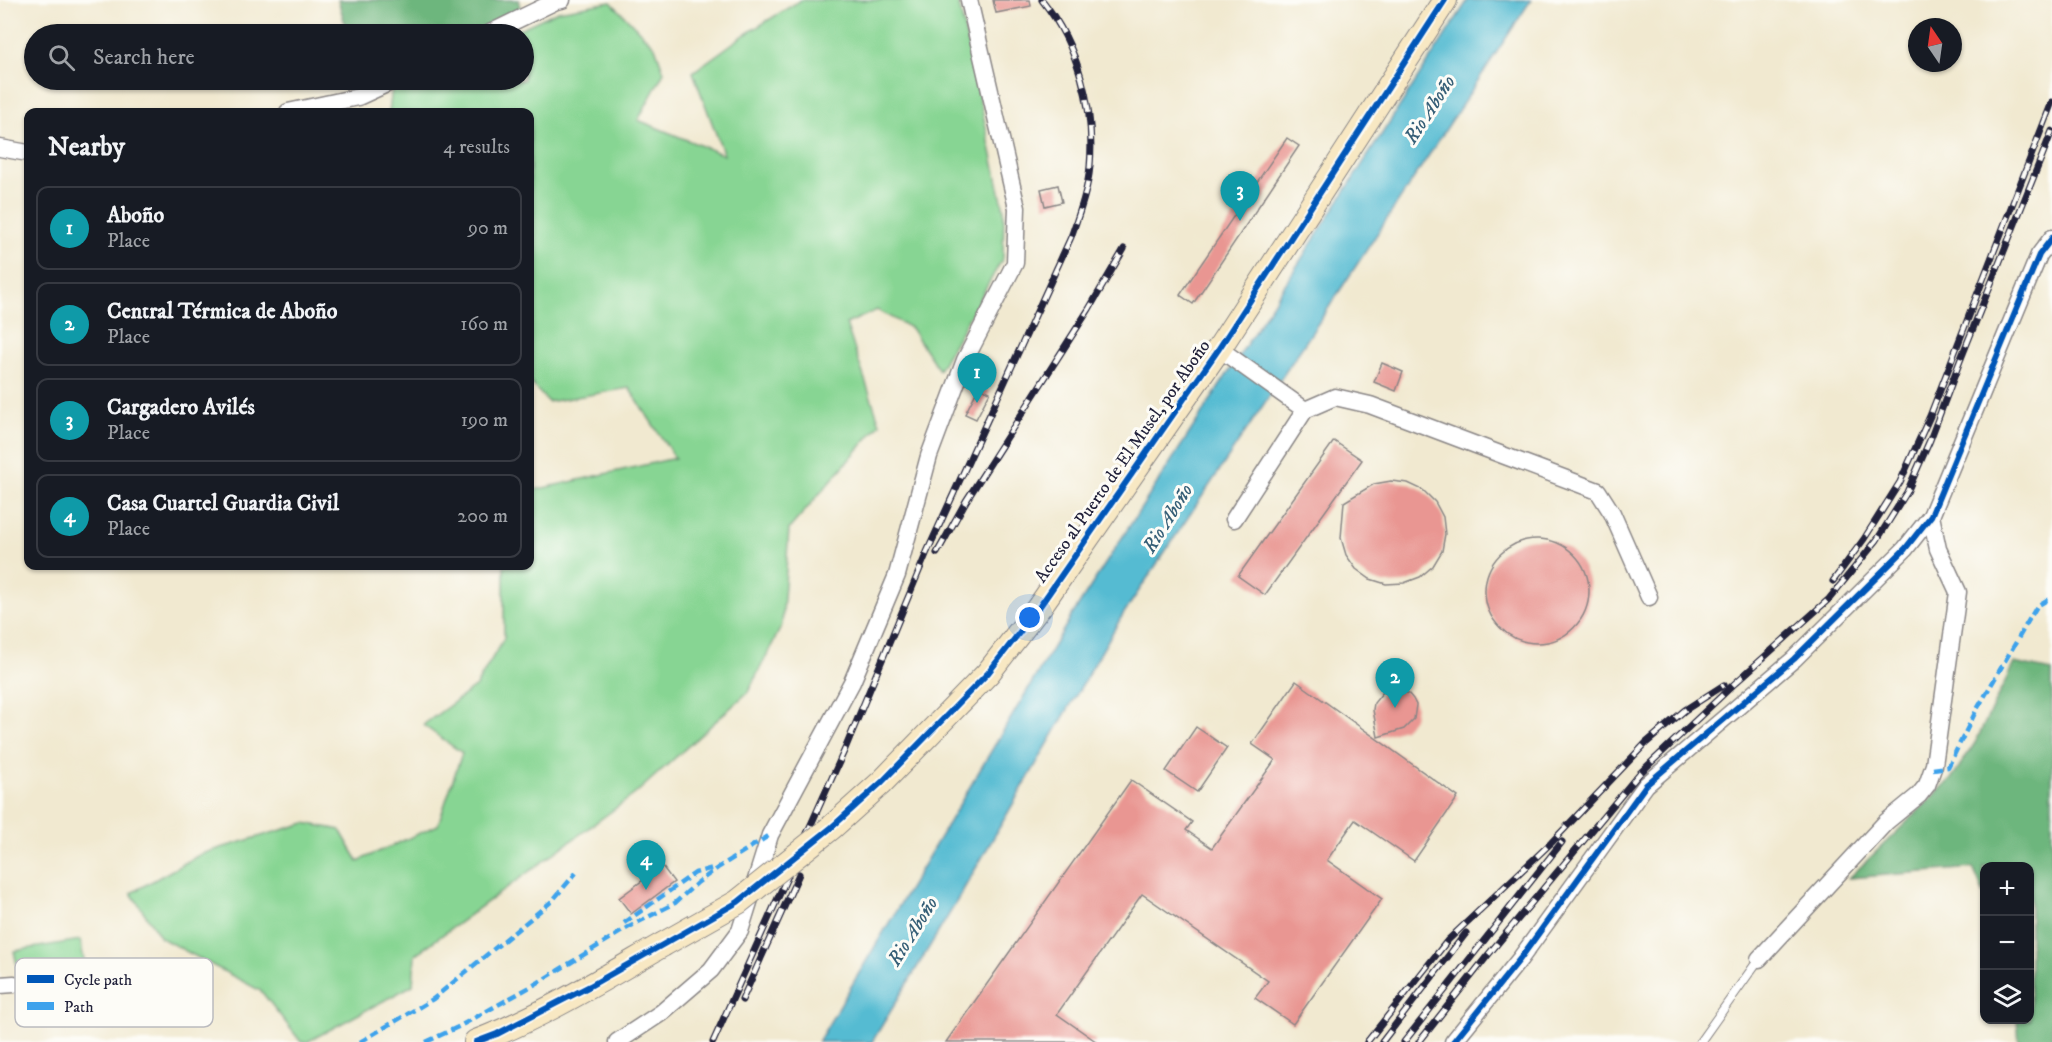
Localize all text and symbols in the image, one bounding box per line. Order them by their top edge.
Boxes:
north arrow [1908,18,1962,72]
search box [24,24,534,90]
icon: search [45,41,78,74]
text: Search here [93,44,195,71]
water label: Rio Aboño [1398,71,1462,150]
text: Nearby [48,131,125,164]
text: 4 results [443,135,510,160]
pin: 3 [1220,172,1260,221]
text: Aboño [107,202,164,229]
text: 1 [66,216,73,241]
text: 90 m [468,216,508,241]
text: Place [107,229,150,254]
text: Central Térmica de Aboño [107,298,337,325]
text: 2 [65,312,74,337]
text: 160 m [460,312,508,337]
text: Place [107,325,150,350]
street label: Acceso al Puerto de El Musel, por Aboño [1030,336,1216,587]
pin: 1 [958,354,996,403]
text: Cargadero Avilés [107,394,255,421]
text: 3 [66,408,73,433]
text: 190 m [461,408,508,433]
text: Place [107,421,150,446]
water label: Rio Aboño [1137,480,1199,559]
text: Casa Cuartel Guardia Civil [107,490,339,517]
text: 4 [64,504,75,529]
text: 200 m [457,504,508,529]
text: Place [107,517,150,542]
your location [1015,603,1044,632]
pin: 2 [1376,658,1414,708]
pin: 4 [626,840,666,890]
map controls [1980,862,2034,1024]
button: + [1980,862,2034,916]
water label: Rio Aboño [882,893,944,972]
button: − [1980,916,2034,970]
legend [15,958,213,1027]
text: Cycle path [64,970,133,990]
button: layers [1980,970,2034,1024]
text: Path [64,997,94,1017]

